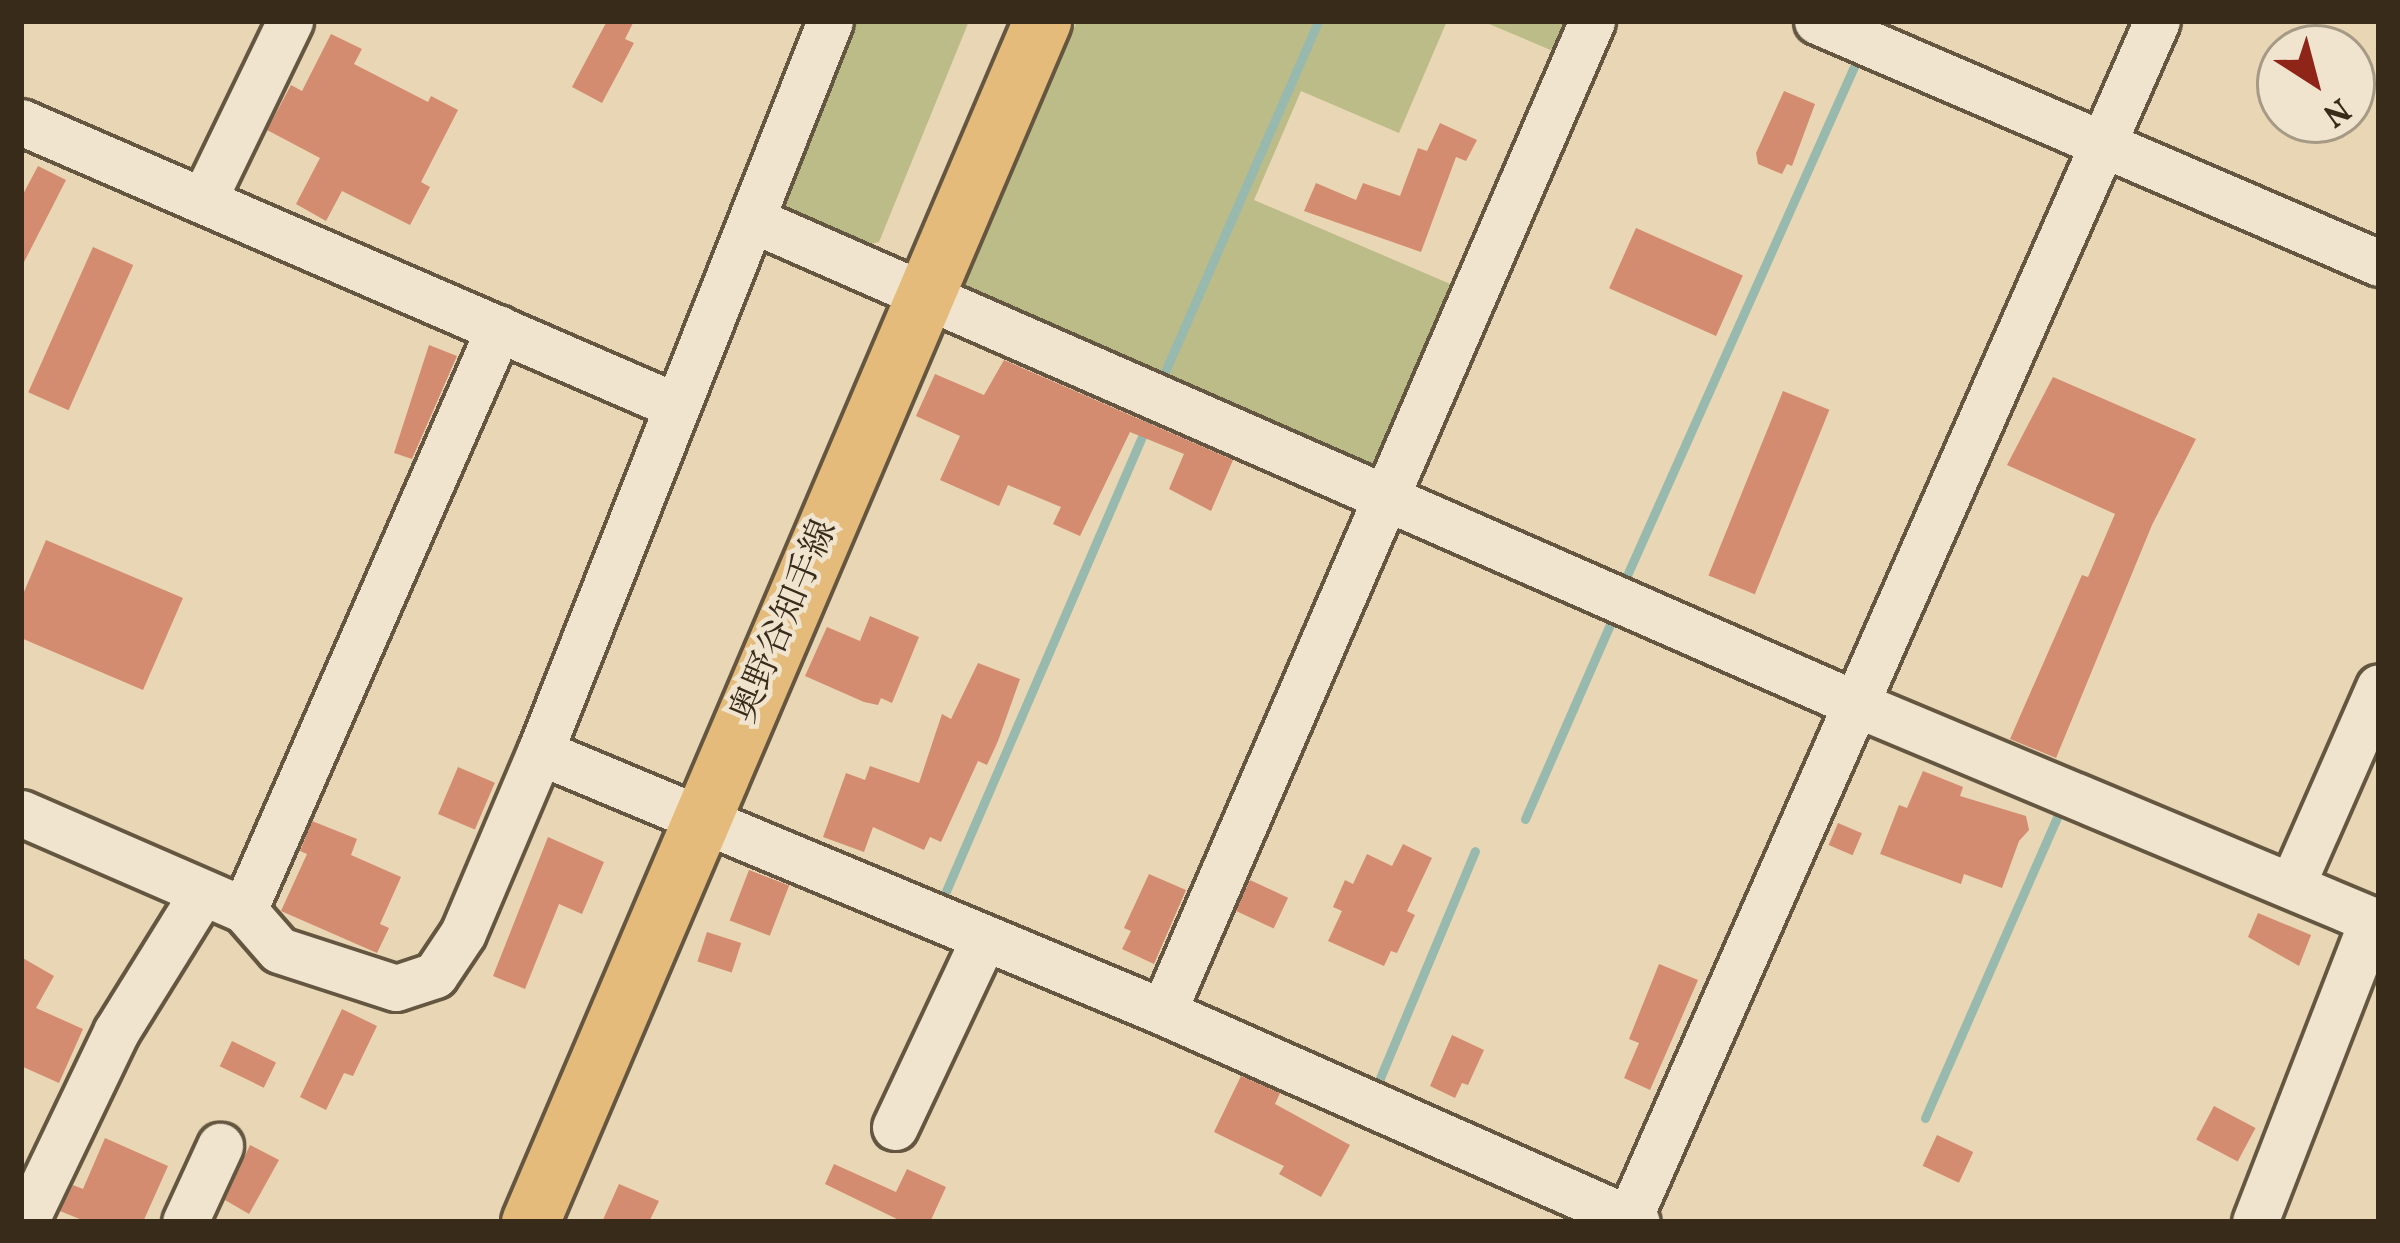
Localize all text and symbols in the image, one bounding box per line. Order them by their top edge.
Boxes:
north arrow [2256,24,2376,144]
text: N [2312,85,2359,136]
street label: 奥野谷知手線 [724,514,848,730]

